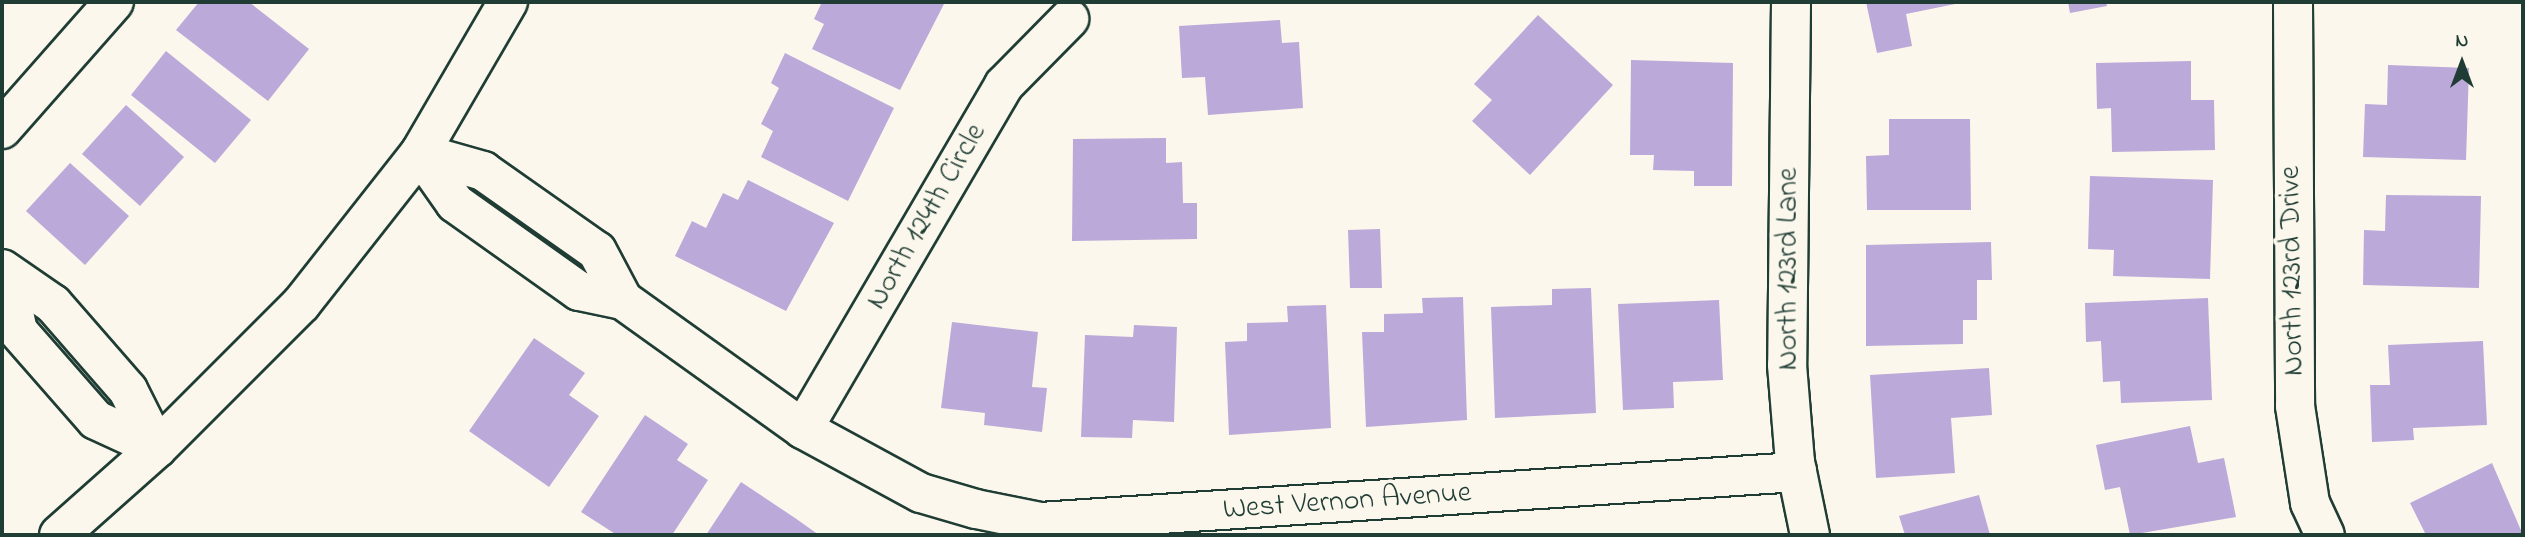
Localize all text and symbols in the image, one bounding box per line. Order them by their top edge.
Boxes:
north arrow [2427,28,2497,98]
text: N [2456,28,2468,55]
street label: North 124th Circle [859,118,995,316]
street label: North 123rd Drive [2273,166,2313,376]
street label: North 123rd Lane [1771,167,1807,371]
street label: West Vernon Avenue [1222,475,1472,529]

